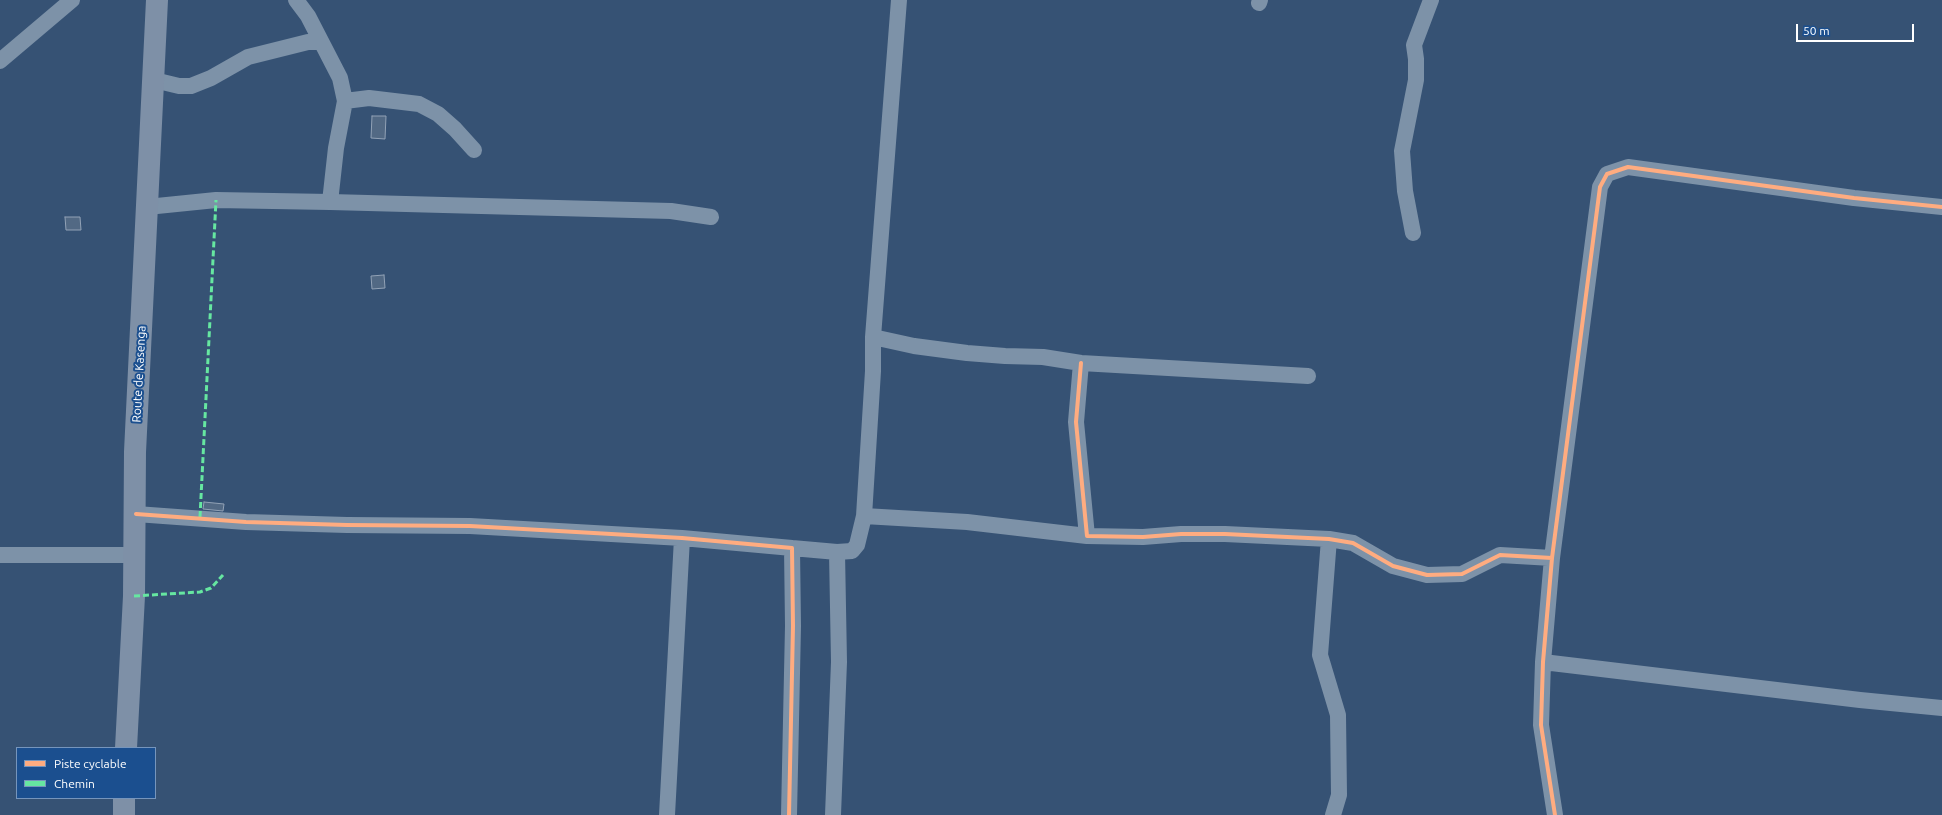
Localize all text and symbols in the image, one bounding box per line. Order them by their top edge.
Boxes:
scale bar [1798,16,1916,42]
text: 50 m [1803,24,1830,37]
street label: Route de Kasenga [129,325,149,423]
legend [16,747,156,799]
text: Piste cyclable [54,757,127,770]
text: Chemin [54,777,95,790]

